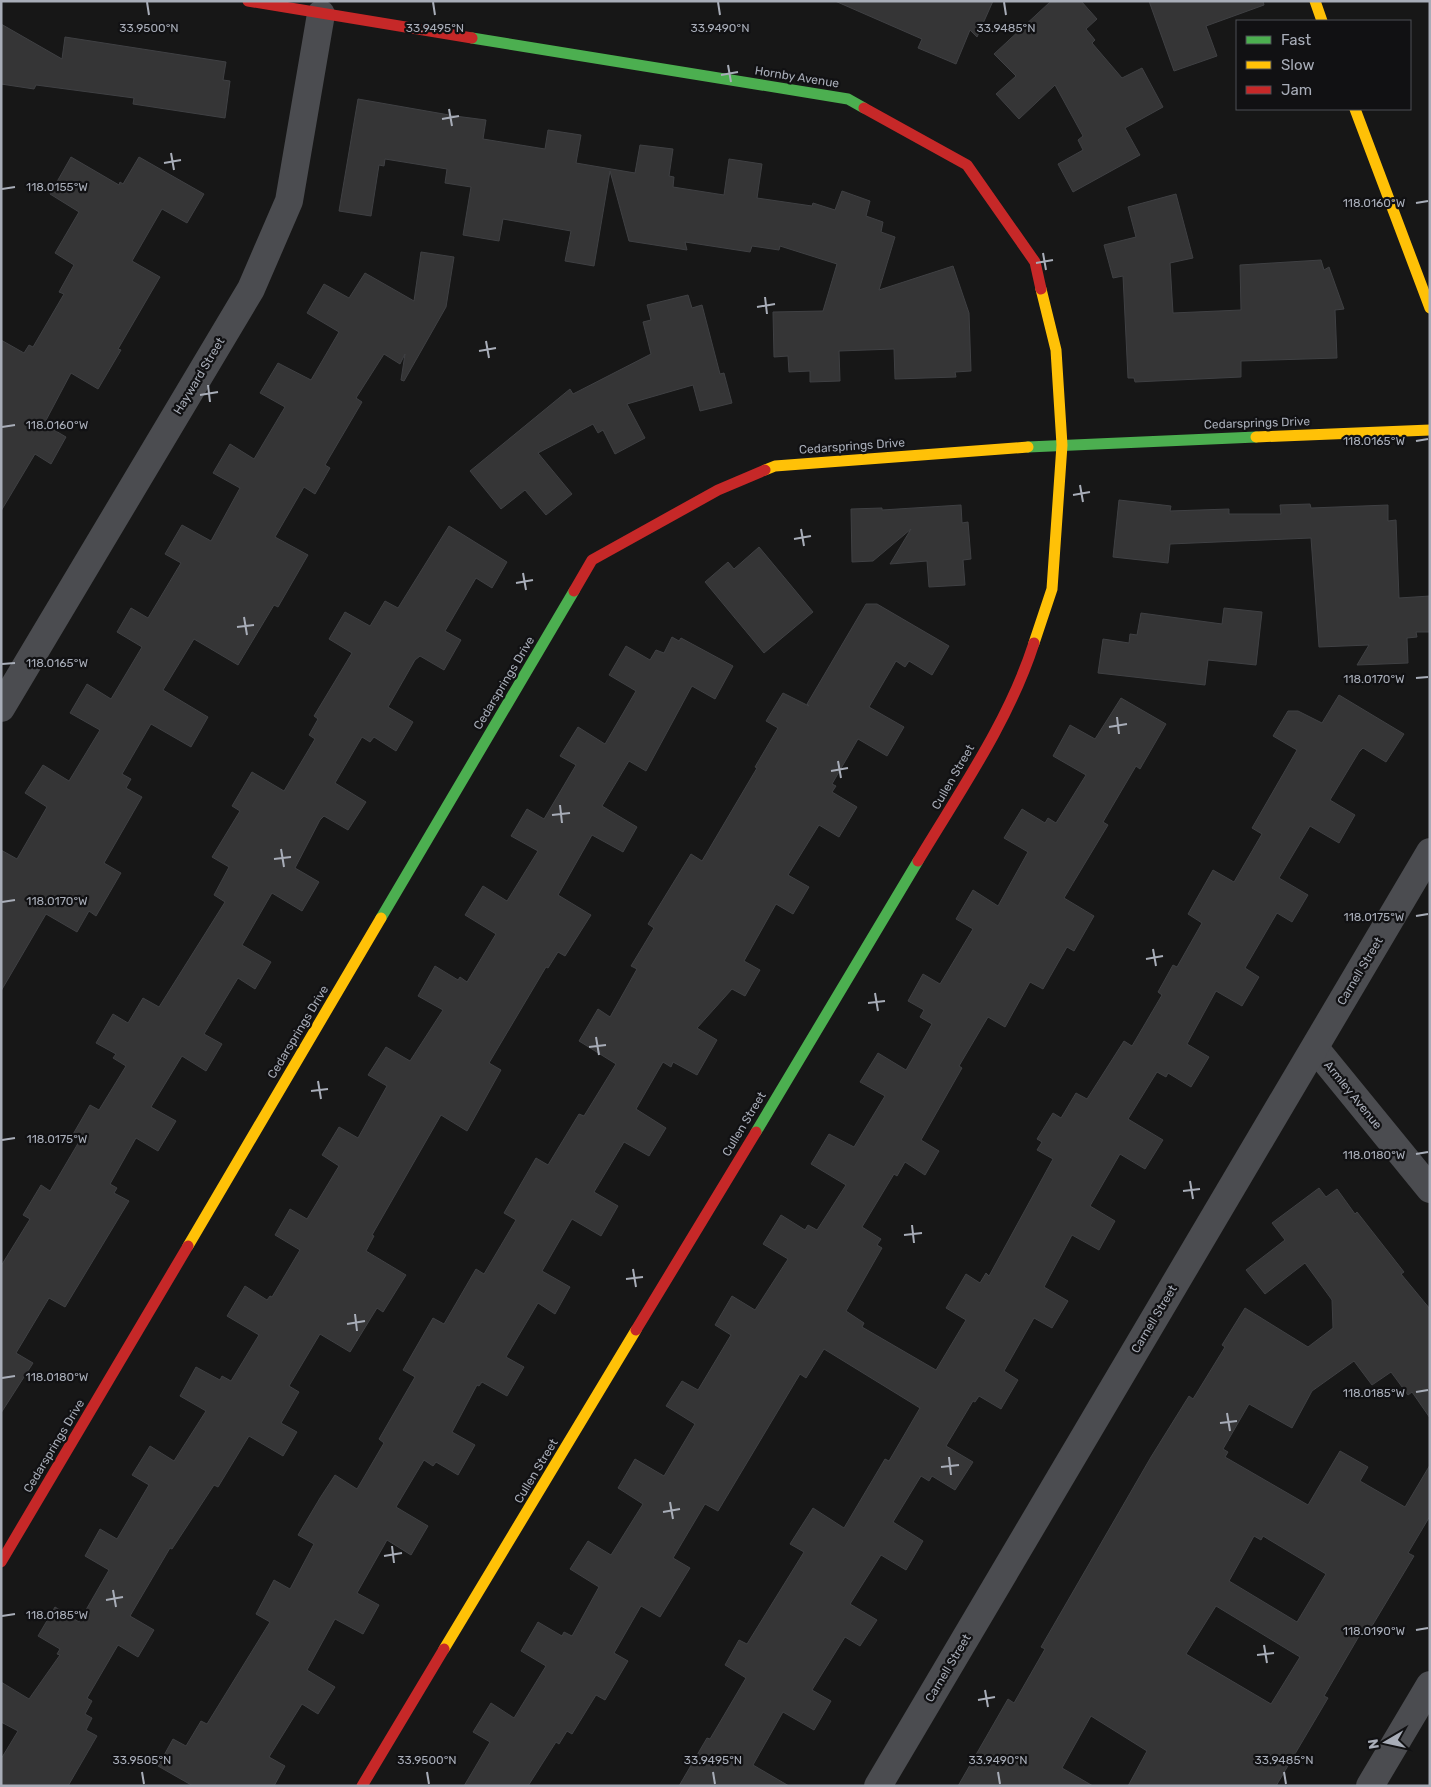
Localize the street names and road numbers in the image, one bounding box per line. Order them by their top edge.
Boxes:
street label: Hornby Avenue [754,63,840,91]
street label: Hayward Street [171,335,228,417]
street label: Cedarsprings Drive [1204,414,1311,432]
street label: Cedarsprings Drive [799,435,906,457]
street label: Cedarsprings Drive [471,634,537,732]
street label: Cullen Street [929,742,977,812]
street label: Carnell Street [1334,934,1386,1007]
street label: Cedarsprings Drive [265,983,331,1081]
street label: Armley Avenue [1321,1058,1385,1132]
street label: Cullen Street [719,1089,769,1159]
street label: Carnell Street [1128,1282,1180,1355]
street label: Cedarsprings Drive [21,1397,87,1495]
street label: Cullen Street [511,1436,561,1506]
street label: Carnell Street [922,1631,974,1704]

